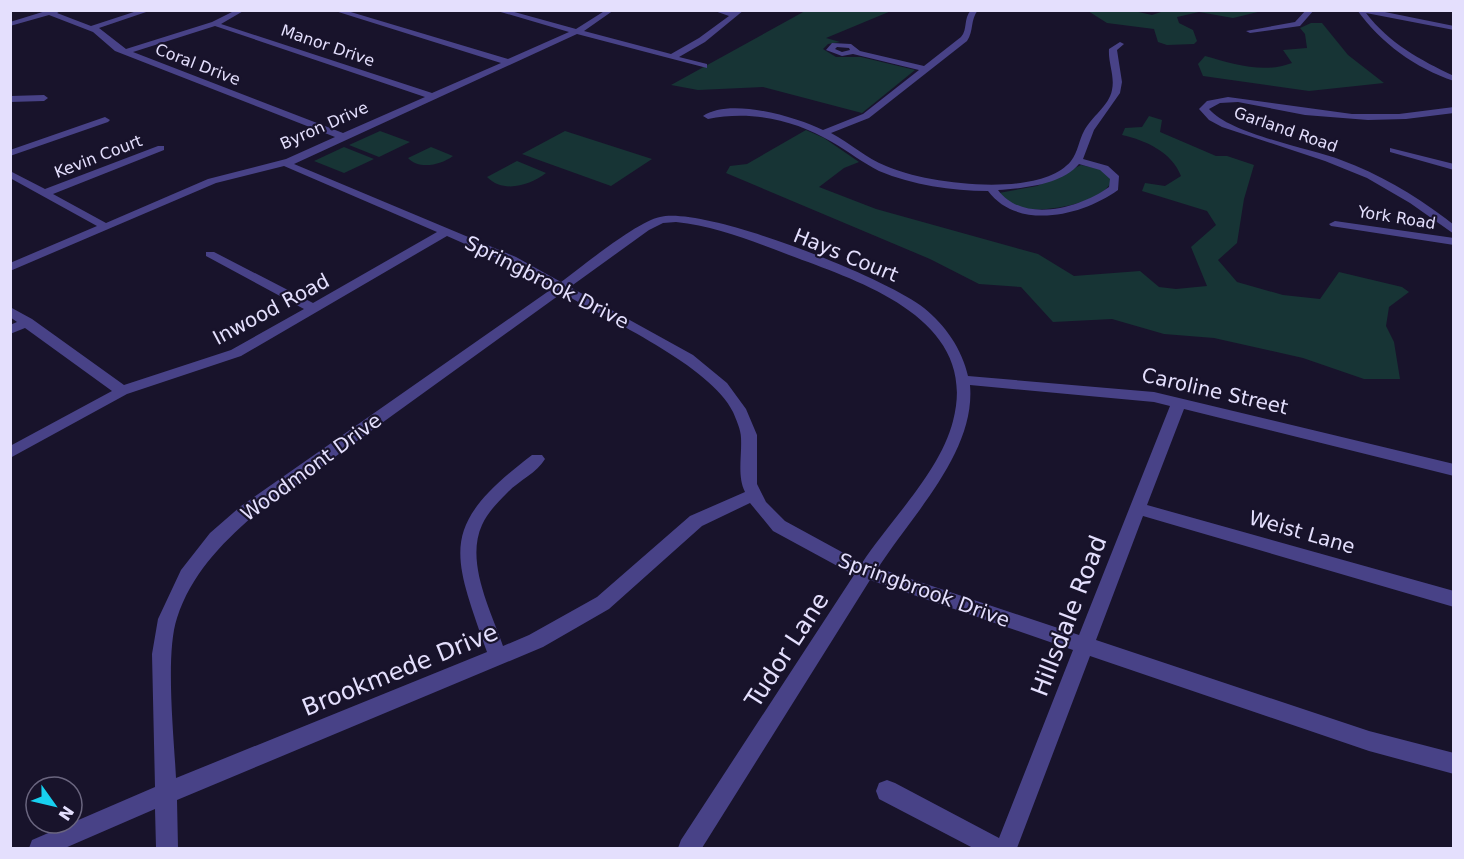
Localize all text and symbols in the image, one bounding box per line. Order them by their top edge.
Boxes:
street label: Manor Drive [278,21,377,70]
street label: Coral Drive [153,40,243,89]
street label: Byron Drive [277,98,371,153]
street label: Garland Road [1231,103,1340,156]
street label: Kevin Court [52,131,145,182]
street label: York Road [1356,202,1437,233]
street label: Hays Court [790,223,902,287]
street label: Springbrook Drive [461,230,633,334]
street label: Inwood Road [209,268,333,350]
street label: Caroline Street [1139,362,1291,420]
street label: Woodmont Drive [236,408,386,526]
street label: Weist Lane [1246,505,1358,559]
street label: Hillsdale Road [1026,532,1112,700]
street label: Springbrook Drive [835,548,1013,632]
street label: Tudor Lane [739,587,835,714]
street label: Brookmede Drive [298,618,502,722]
north arrow [24,775,84,835]
text: N [54,802,78,824]

